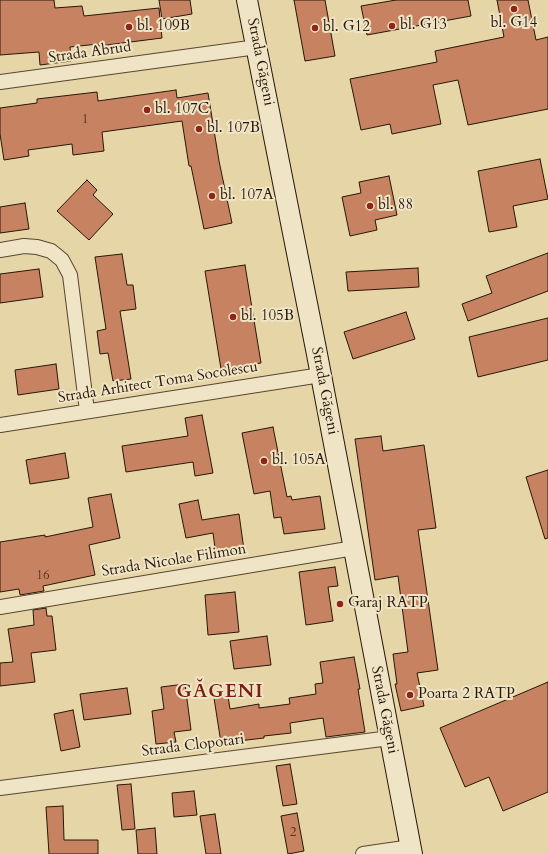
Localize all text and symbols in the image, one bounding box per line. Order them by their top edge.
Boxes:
marker: bl. G14 [509,4,519,14]
place label: bl. G14 [491,15,537,33]
street label: Strada Găgeni [243,17,277,107]
place label: bl. G13 [400,17,447,35]
place label: bl. 109B [137,18,190,36]
place label: bl. G12 [323,19,370,37]
marker: bl. G13 [387,21,397,31]
marker: bl. 109B [124,22,134,32]
marker: bl. G12 [310,23,320,33]
street label: Strada Abrud [48,38,132,68]
place label: bl. 107C [155,101,209,119]
marker: bl. 107C [142,105,152,115]
house number: 1 [82,112,88,128]
place label: bl. 107B [207,120,260,138]
marker: bl. 107B [194,124,204,134]
place label: bl. 107A [220,187,273,205]
marker: bl. 107A [207,191,217,201]
place label: bl. 88 [378,197,413,215]
marker: bl. 88 [365,201,375,211]
place label: bl. 105B [241,308,294,326]
marker: bl. 105B [228,312,238,322]
street label: Strada Găgeni [307,346,341,436]
street label: Strada Arhitect Toma Socolescu [57,358,259,408]
place label: bl. 105A [272,452,325,470]
marker: bl. 105A [259,456,269,466]
street label: Strada Nicolae Filimon [101,541,247,581]
house number: 16 [36,568,50,584]
place label: Garaj RATP [348,595,427,613]
marker: Garaj RATP [335,599,345,609]
street label: Strada Găgeni [367,665,401,755]
district label: GĂGENI [176,682,264,704]
place label: Poarta 2 RATP [418,686,515,704]
marker: Poarta 2 RATP [405,690,415,700]
street label: Strada Clopotari [141,731,245,761]
house number: 2 [290,825,296,841]

